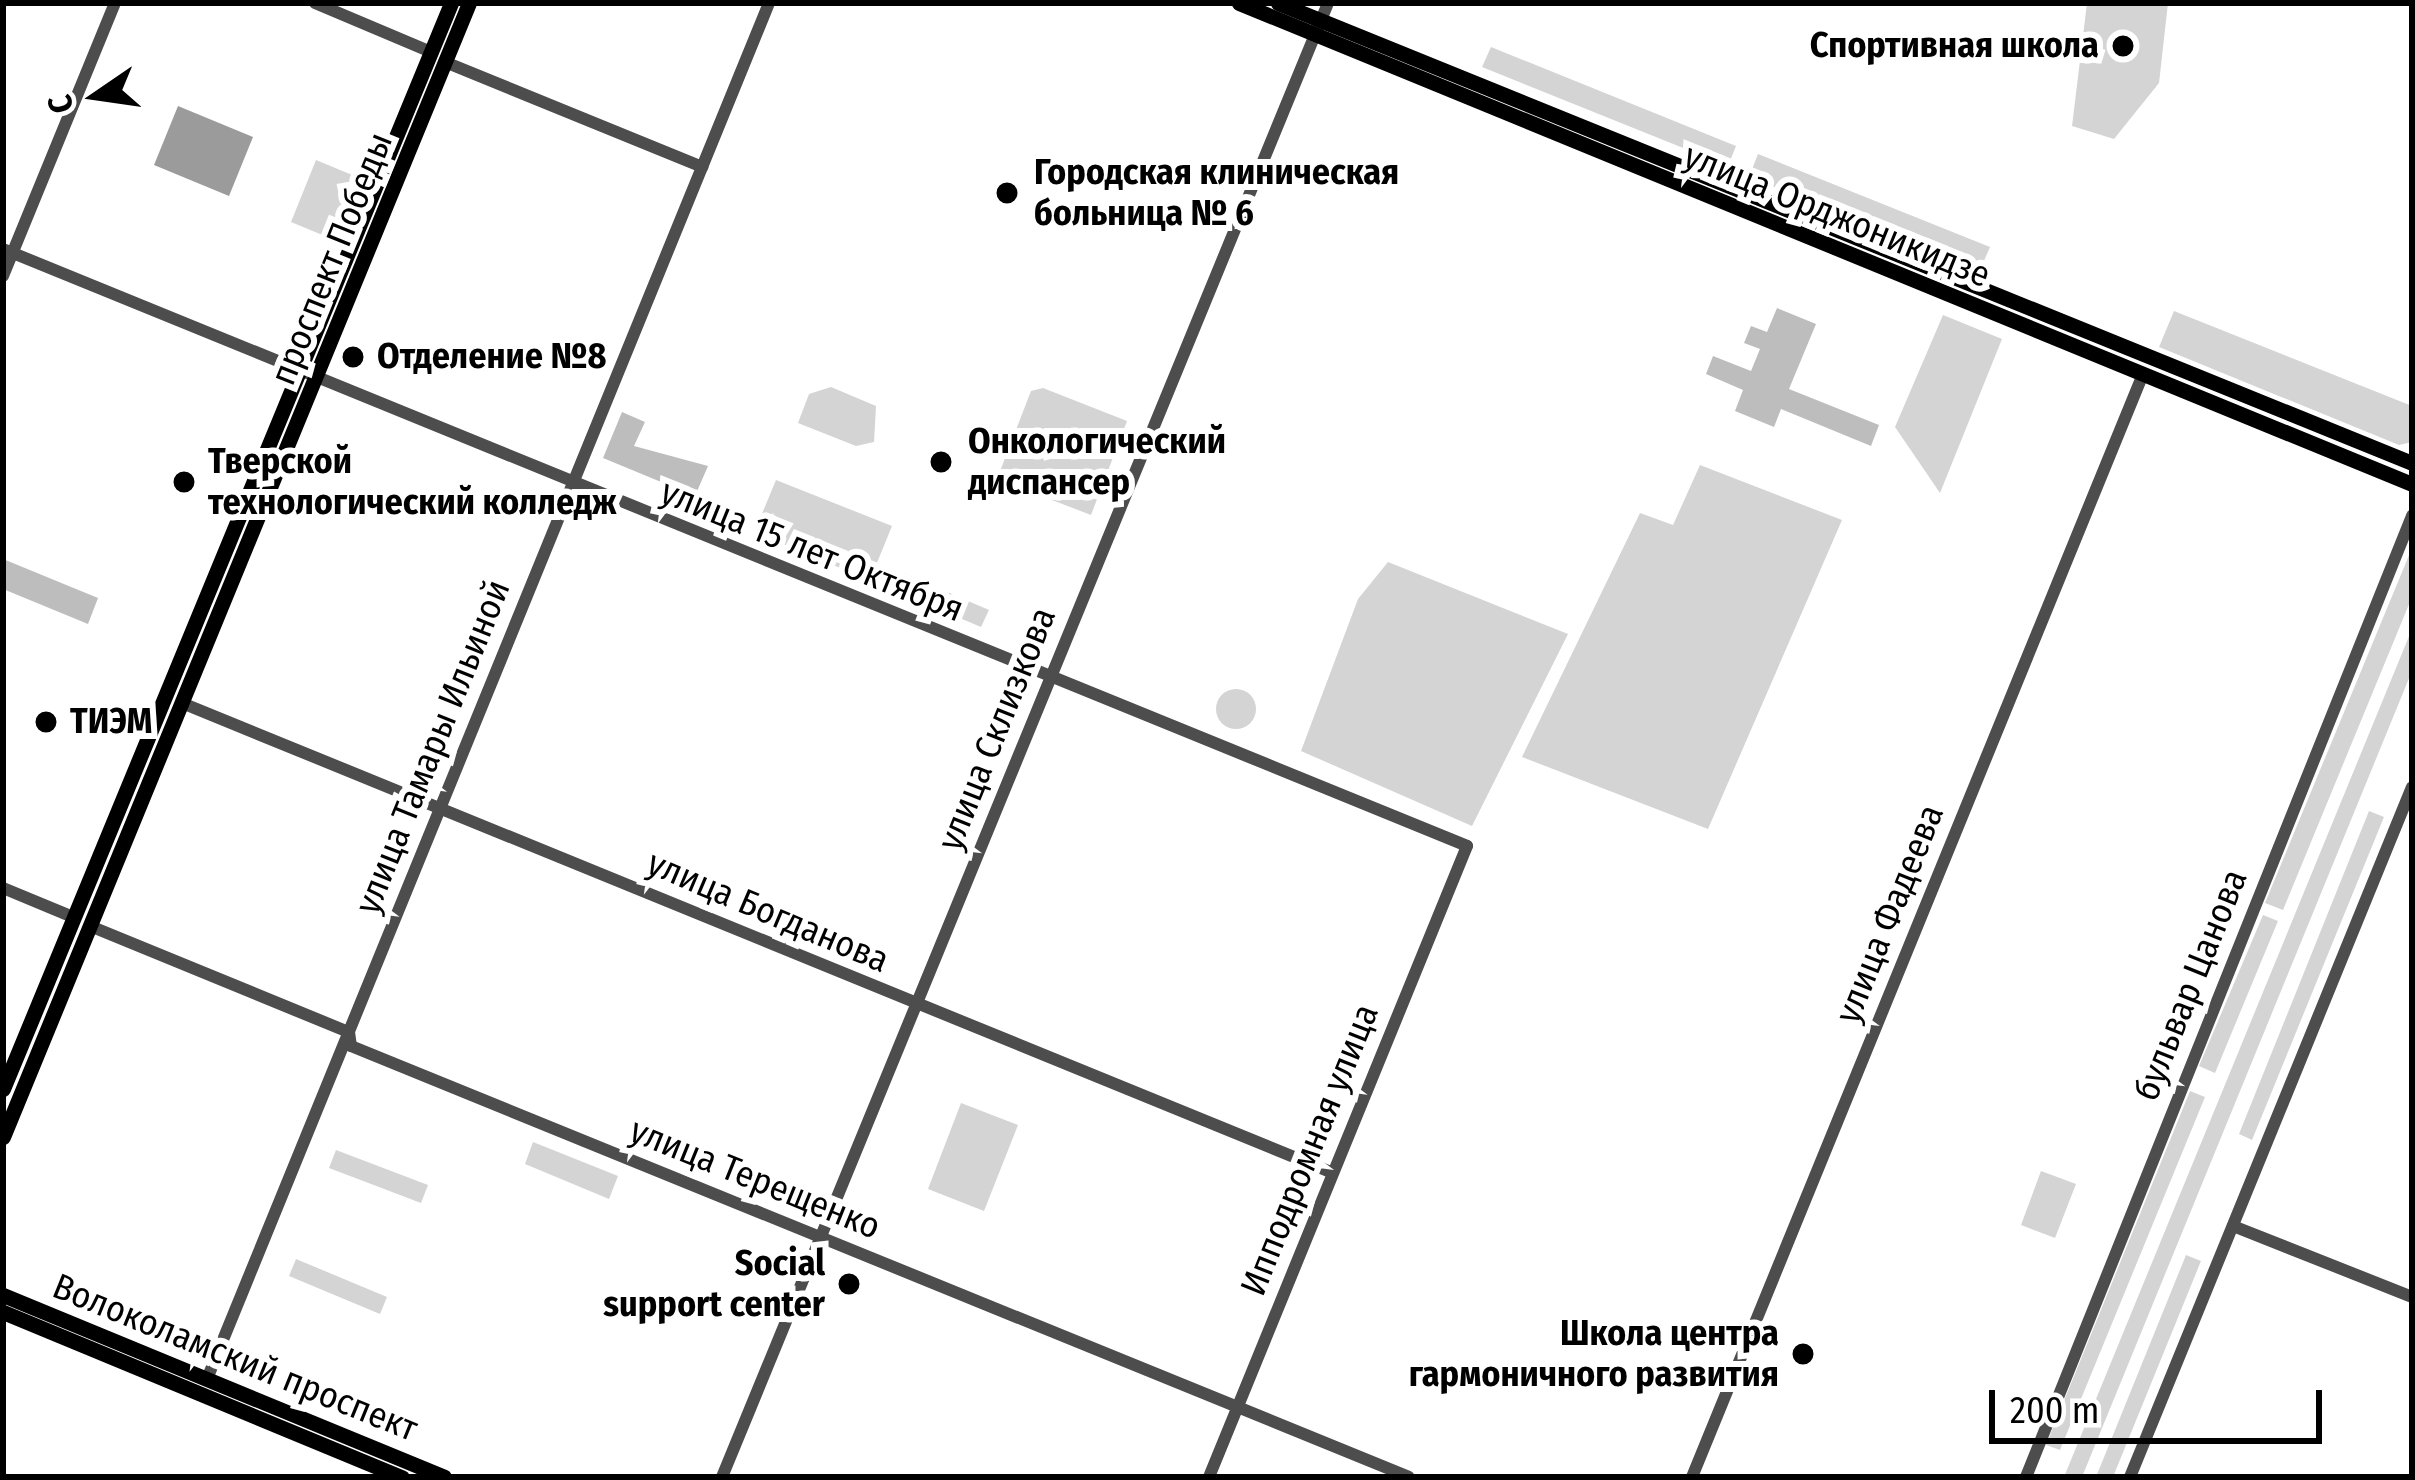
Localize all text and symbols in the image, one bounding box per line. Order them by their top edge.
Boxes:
place label: Спортивная школа [1810,24,2099,68]
marker: Спортивная школа [2110,33,2136,59]
north arrow [36,36,156,156]
text: С [39,91,82,117]
street label: проспект Победы [262,127,402,391]
street label: улица Орджоникидзе [1678,135,1996,297]
place label: Городская клиническая больница № 6 [1034,150,1399,235]
marker: Городская клиническая больница № 6 [991,177,1023,209]
place label: Отделение №8 [377,335,606,379]
marker: Отделение №8 [340,344,366,370]
place label: Онкологический диспансер [968,419,1226,504]
place label: Тверской технологический колледж [208,439,617,524]
marker: Онкологический диспансер [925,446,957,478]
marker: Тверской технологический колледж [171,469,197,495]
street label: улица 15 лет Октября [654,471,970,631]
street label: улица Тамары Ильиной [346,574,520,920]
street label: улица Склизкова [929,601,1065,857]
place label: ТИЭМ [70,700,153,744]
marker: ТИЭМ [33,709,59,735]
street label: улица Фадеева [1827,799,1953,1029]
street label: улица Богданова [641,842,895,982]
street label: бульвар Цанова [2125,863,2257,1107]
street label: Ипподромная улица [1232,998,1388,1302]
street label: улица Терещенко [624,1109,886,1249]
place label: Social support center [603,1241,825,1326]
street label: Волоколамский проспект [46,1265,424,1451]
marker: Social support center [836,1271,862,1297]
place label: Школа центра гармоничного развития [1409,1311,1779,1396]
marker: Школа центра гармоничного развития [1790,1341,1816,1367]
scale bar [1995,1366,2328,1440]
text: 200 m [2010,1389,2100,1433]

